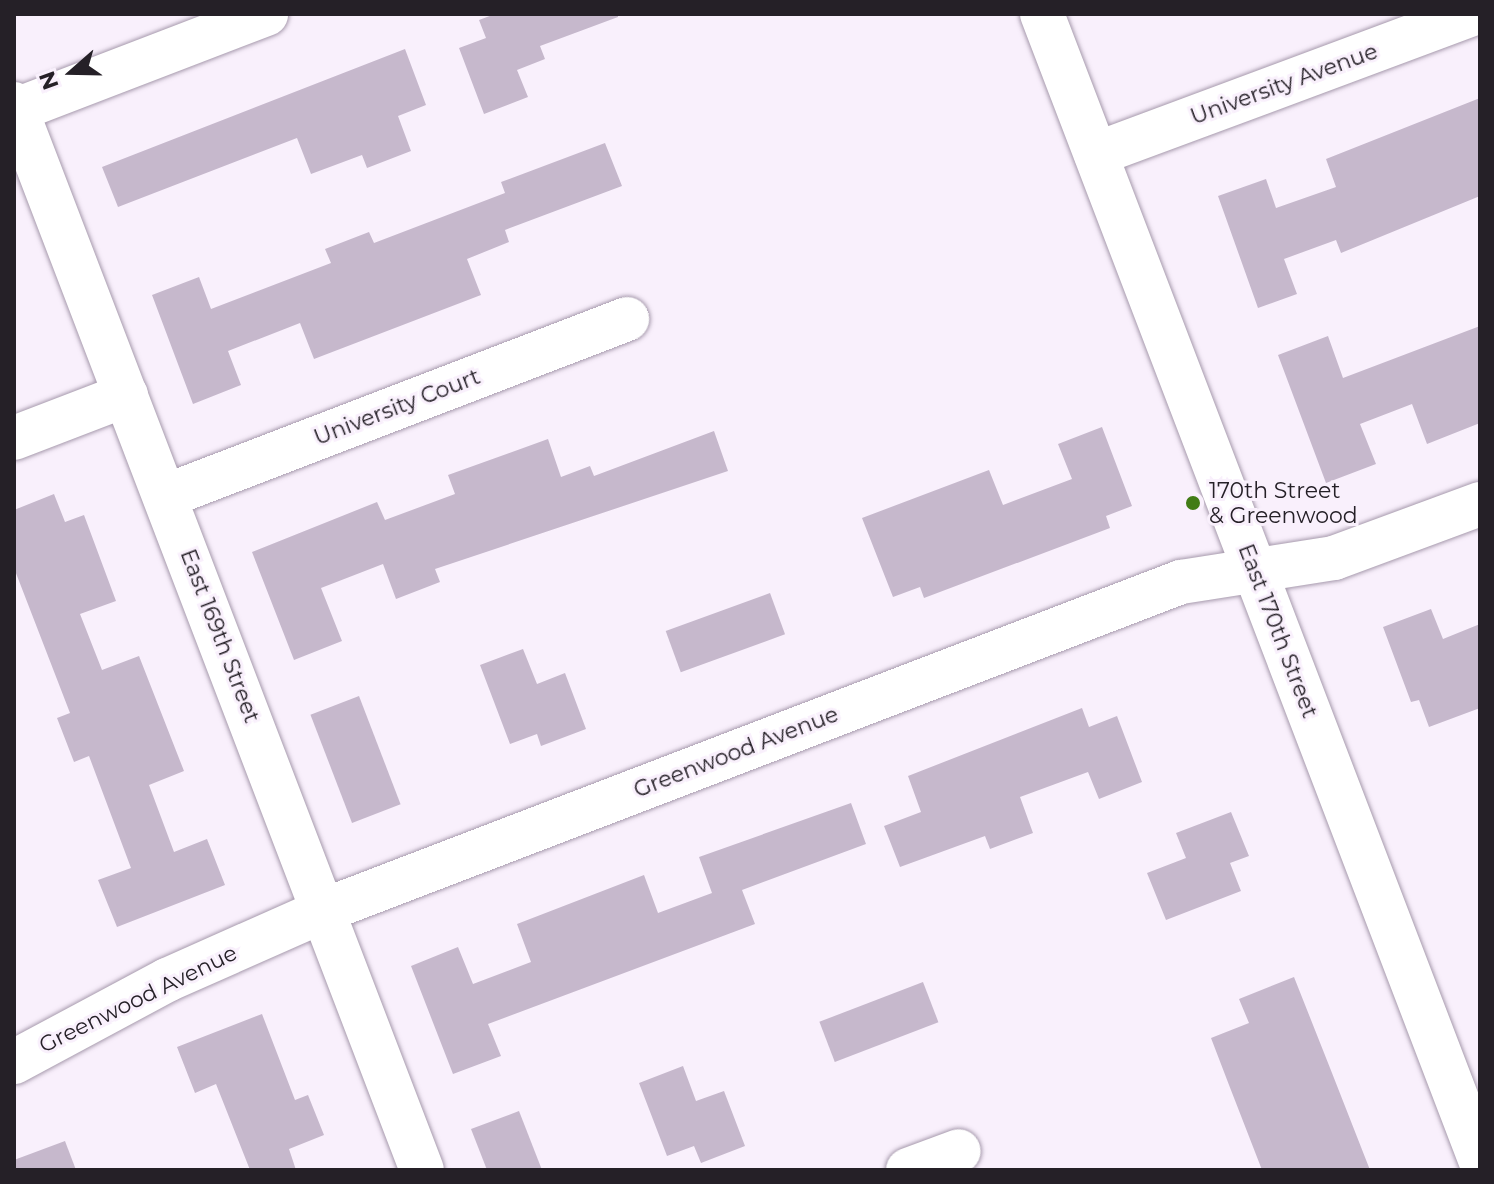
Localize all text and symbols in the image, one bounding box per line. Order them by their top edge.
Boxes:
north arrow [32,32,112,112]
street label: University Avenue [1187,38,1381,130]
text: N [33,67,65,93]
street label: University Court [310,363,484,451]
place label: 170th Street & Greenwood [1209,477,1358,528]
marker: 170th Street & Greenwood [1184,494,1202,512]
street label: East 170th Street [1233,540,1323,722]
street label: East 169th Street [175,545,265,727]
street label: Greenwood Avenue [630,701,842,803]
street label: Greenwood Avenue [35,940,241,1058]

